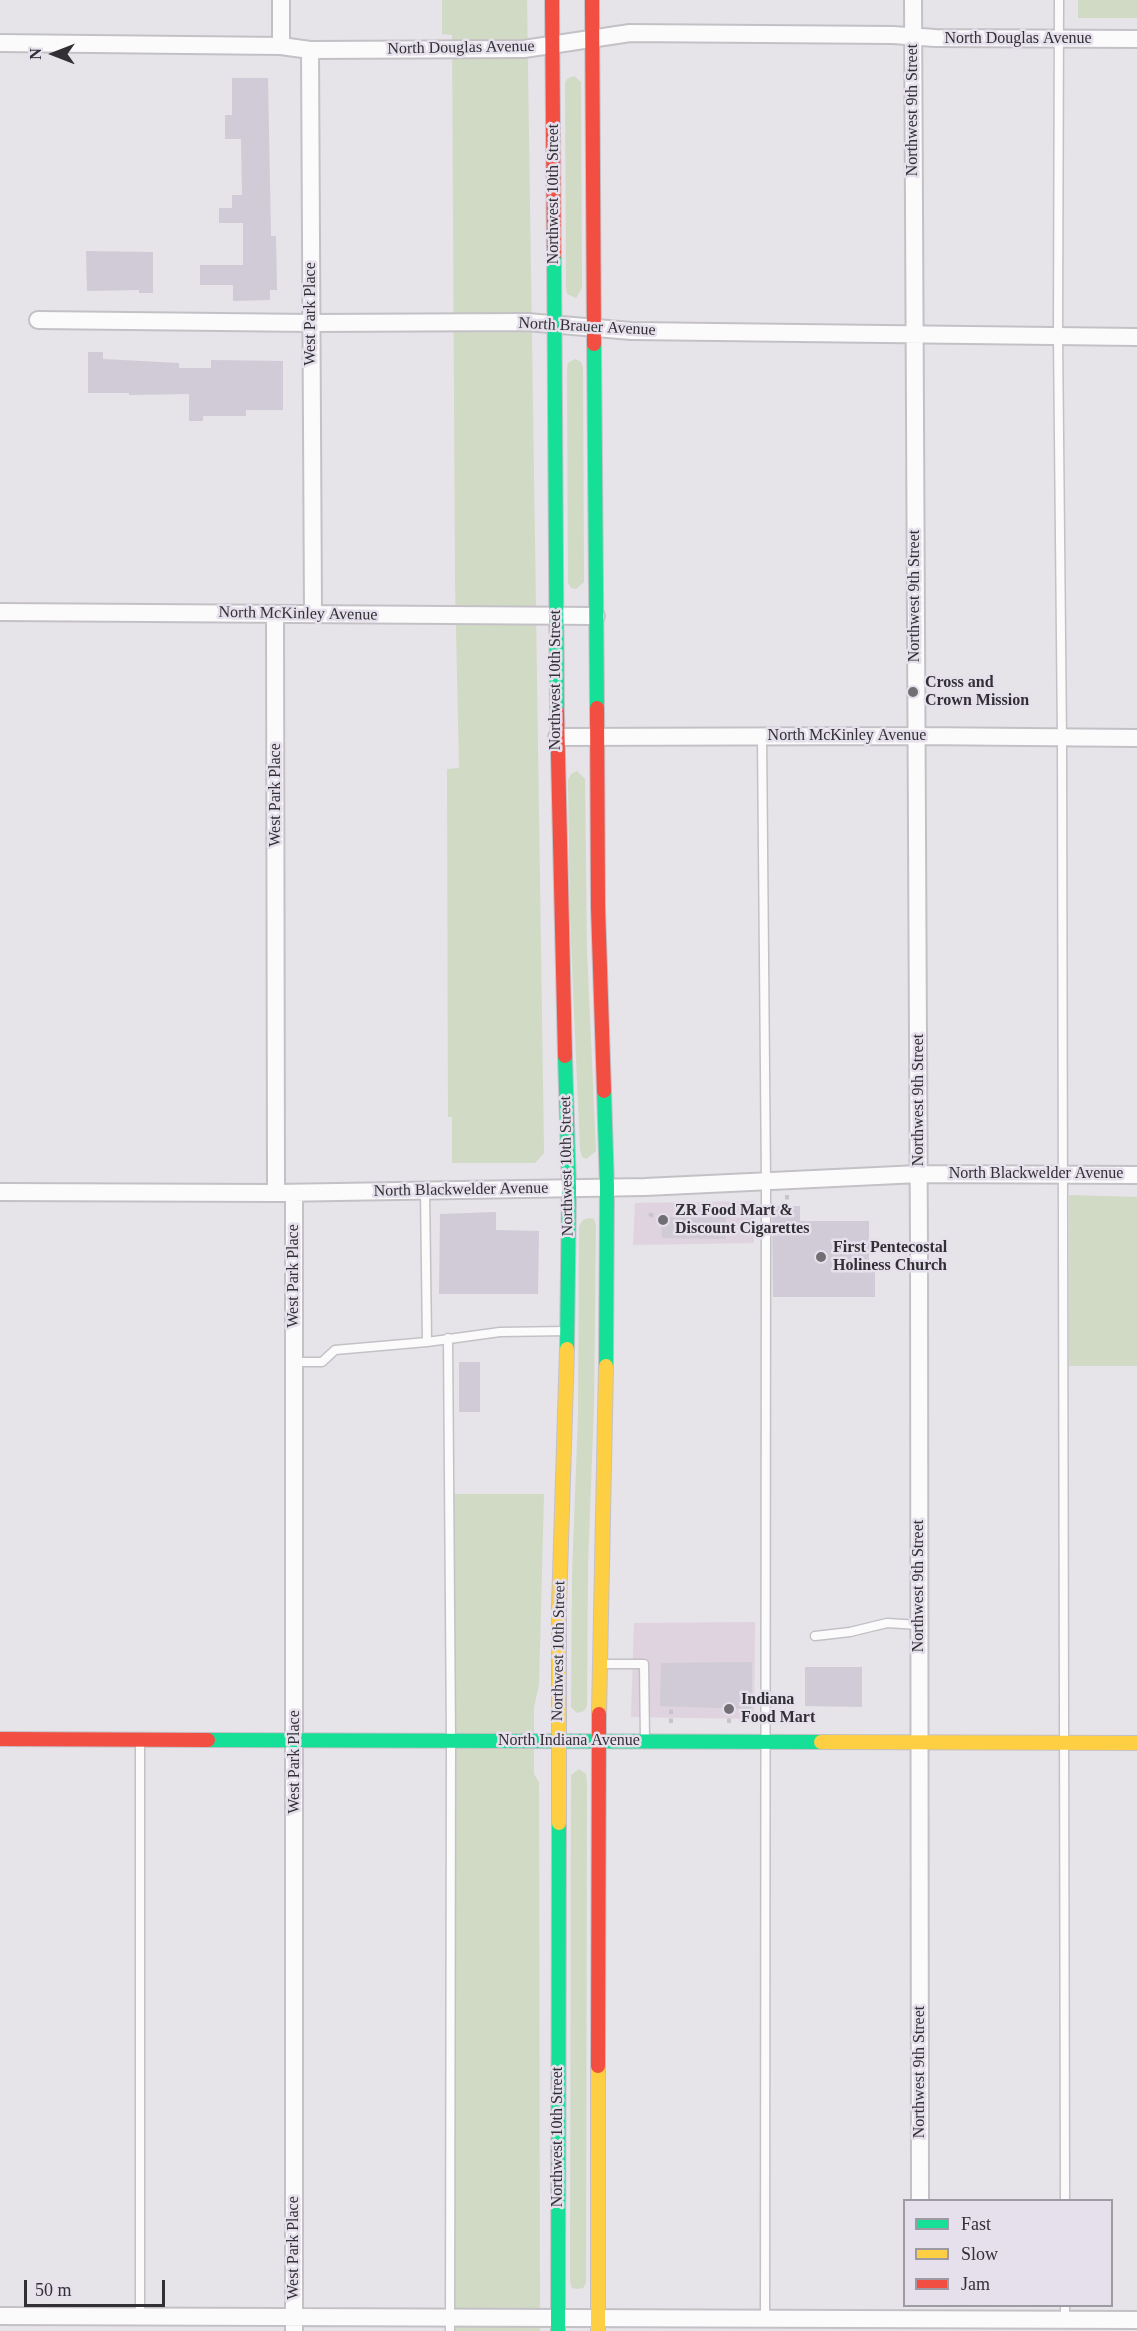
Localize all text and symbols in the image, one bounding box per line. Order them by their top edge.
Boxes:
north arrow [24,24,84,84]
street label: North Douglas Avenue [944,29,1092,49]
street label: North Douglas Avenue [387,37,535,59]
street label: Northwest 9th Street [903,44,923,176]
text: N [27,48,44,60]
street label: Northwest 10th Street [544,124,564,264]
street label: West Park Place [301,262,321,366]
street label: North Brauer Avenue [518,314,656,340]
street label: Northwest 9th Street [905,530,925,662]
street label: North McKinley Avenue [218,603,378,625]
street label: Northwest 10th Street [546,610,566,750]
place label: Cross and Crown Mission [925,673,1029,711]
marker: Cross and Crown Mission [906,685,920,699]
street label: North McKinley Avenue [768,726,926,746]
street label: West Park Place [266,743,286,847]
street label: Northwest 9th Street [909,1034,929,1166]
street label: Northwest 10th Street [556,1096,578,1236]
street label: North Blackwelder Avenue [949,1164,1123,1184]
street label: North Blackwelder Avenue [373,1179,549,1201]
place label: ZR Food Mart & Discount Cigarettes [675,1201,809,1239]
marker: ZR Food Mart & Discount Cigarettes [656,1213,670,1227]
street label: West Park Place [284,1224,304,1328]
place label: First Pentecostal Holiness Church [833,1238,947,1276]
marker: First Pentecostal Holiness Church [814,1250,828,1264]
street label: Northwest 9th Street [909,1520,929,1652]
street label: Northwest 10th Street [548,1581,570,1721]
place label: Indiana Food Mart [741,1690,815,1728]
marker: Indiana Food Mart [722,1702,736,1716]
street label: West Park Place [285,1710,305,1814]
street label: North Indiana Avenue [498,1731,640,1751]
street label: Northwest 9th Street [910,2006,930,2138]
street label: Northwest 10th Street [548,2067,568,2207]
street label: West Park Place [284,2196,304,2300]
legend [903,2199,1113,2307]
text: Fast [961,2214,991,2234]
text: Slow [961,2244,998,2264]
scale bar [27,2268,168,2306]
text: Jam [961,2274,990,2294]
text: 50 m [35,2280,72,2300]

